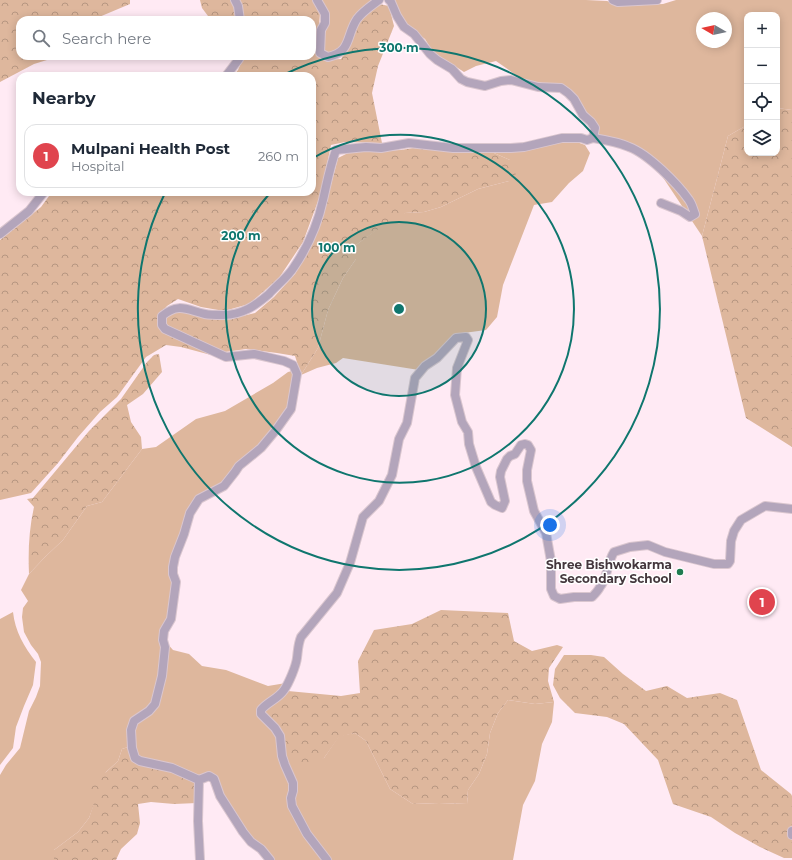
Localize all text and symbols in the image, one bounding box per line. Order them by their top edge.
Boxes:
north arrow [696,12,732,48]
map controls [744,12,780,156]
button: + [744,12,780,48]
search box [16,16,316,60]
icon: search [30,27,52,49]
text: Search here [62,29,151,48]
text: 300 m [378,40,419,55]
button: − [744,48,780,84]
button: locate [744,84,780,120]
text: Nearby [32,88,96,108]
button: layers [744,120,780,156]
text: Mulpani Health Post [71,139,230,158]
text: 1 [43,148,49,164]
text: 260 m [258,148,299,164]
text: Hospital [71,158,124,174]
text: 200 m [221,228,261,243]
text: 100 m [319,240,355,255]
centre of rings [392,302,406,316]
your location [540,515,560,535]
place label: Shree Bishwokarma Secondary School [546,557,672,586]
marker: Shree Bishwokarma Secondary School [675,567,685,577]
pin: 1 [749,587,775,617]

